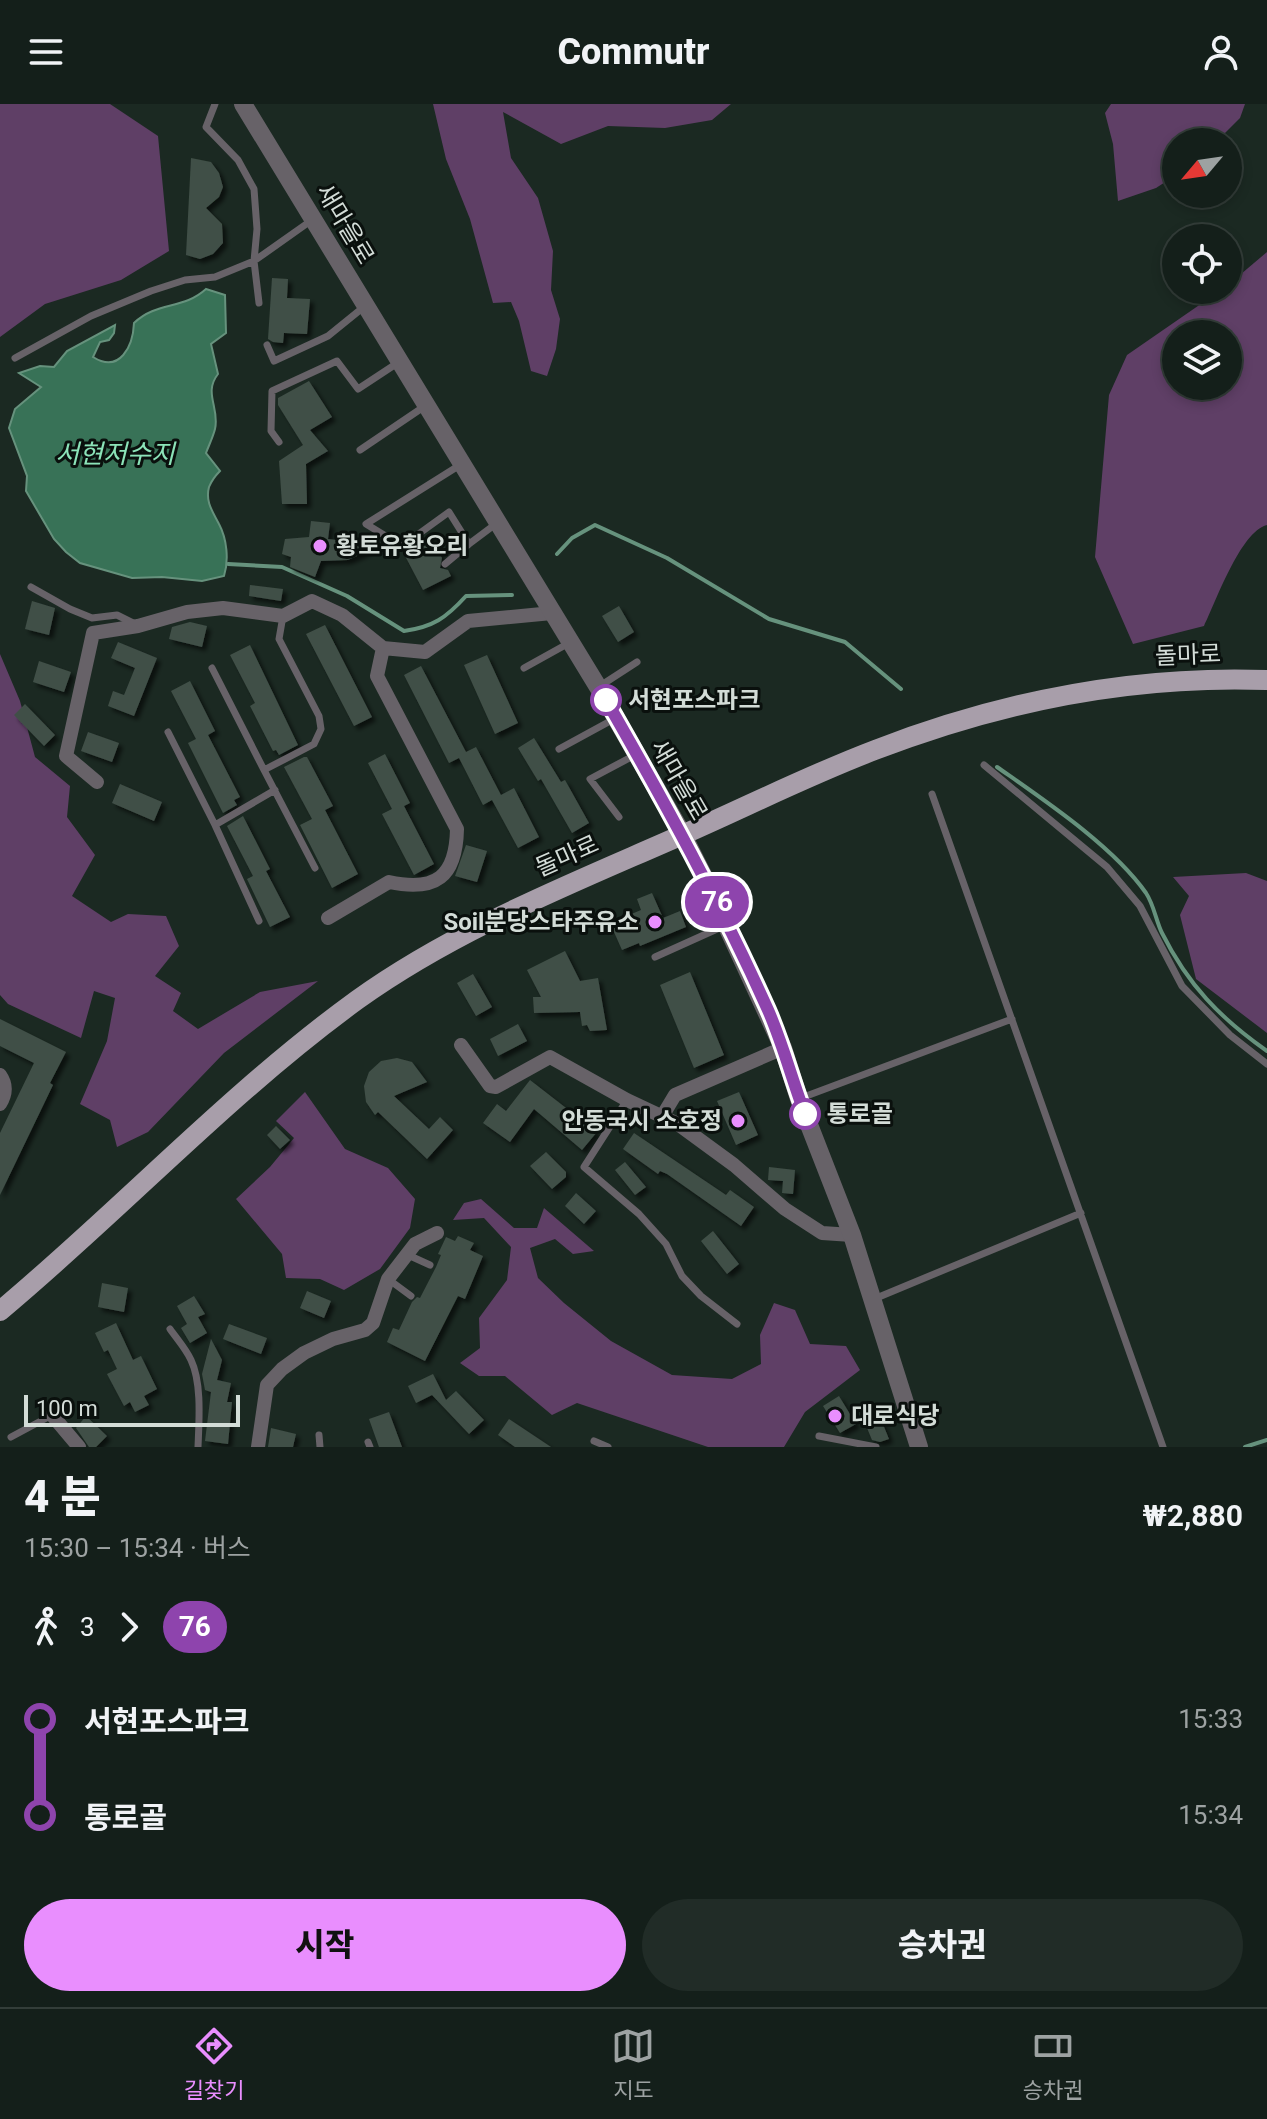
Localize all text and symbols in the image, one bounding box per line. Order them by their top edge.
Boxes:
icon: menu [24,30,68,74]
icon: person [1199,30,1243,74]
text: Commutr [557,31,710,73]
north arrow [1162,128,1242,208]
map controls [1162,128,1242,400]
street label: 새마을로 [310,179,380,269]
button: locate [1162,224,1242,304]
button: layers [1162,320,1242,400]
water label: 서현저수지 [55,439,177,469]
place label: 황토유황오리 [336,532,468,560]
marker: 황토유황오리 [311,537,329,555]
street label: 돌마로 [1154,640,1222,670]
marker: 서현포스파크 [591,685,621,715]
place label: 서현포스파크 [628,686,760,714]
street label: 새마을로 [645,735,713,825]
street label: 돌마로 [531,830,603,882]
line badge: 76 [681,876,753,928]
text: 76 [701,885,733,918]
place label: Soil분당스타주유소 [443,908,639,936]
marker: Soil분당스타주유소 [646,913,664,931]
marker: 통로골 [790,1099,820,1129]
place label: 통로골 [827,1100,893,1128]
place label: 안동국시 소호정 [561,1107,722,1135]
marker: 안동국시 소호정 [729,1112,747,1130]
scale bar [24,1391,240,1427]
text: 100 m [36,1396,98,1421]
place label: 대로식당 [851,1402,939,1430]
marker: 대로식당 [826,1407,844,1425]
text: 4 분 [24,1471,101,1523]
text: ₩2,880 [1142,1498,1243,1533]
text: 15:30 – 15:34 · 버스 [24,1533,251,1563]
icon: walk [24,1605,68,1649]
icon: forward [107,1605,151,1649]
text: 76 [179,1610,211,1643]
text: 3 [80,1612,95,1642]
text: 서현포스파크 [84,1704,250,1739]
text: 15:33 [1178,1704,1243,1734]
text: 통로골 [84,1800,167,1835]
text: 15:34 [1178,1800,1243,1830]
button: 시작 [24,1899,626,1991]
button: 승차권 [642,1899,1243,1991]
tab: 길찾기 [184,2024,244,2104]
tab: 지도 [611,2024,655,2104]
tab: 승차권 [1023,2024,1083,2104]

